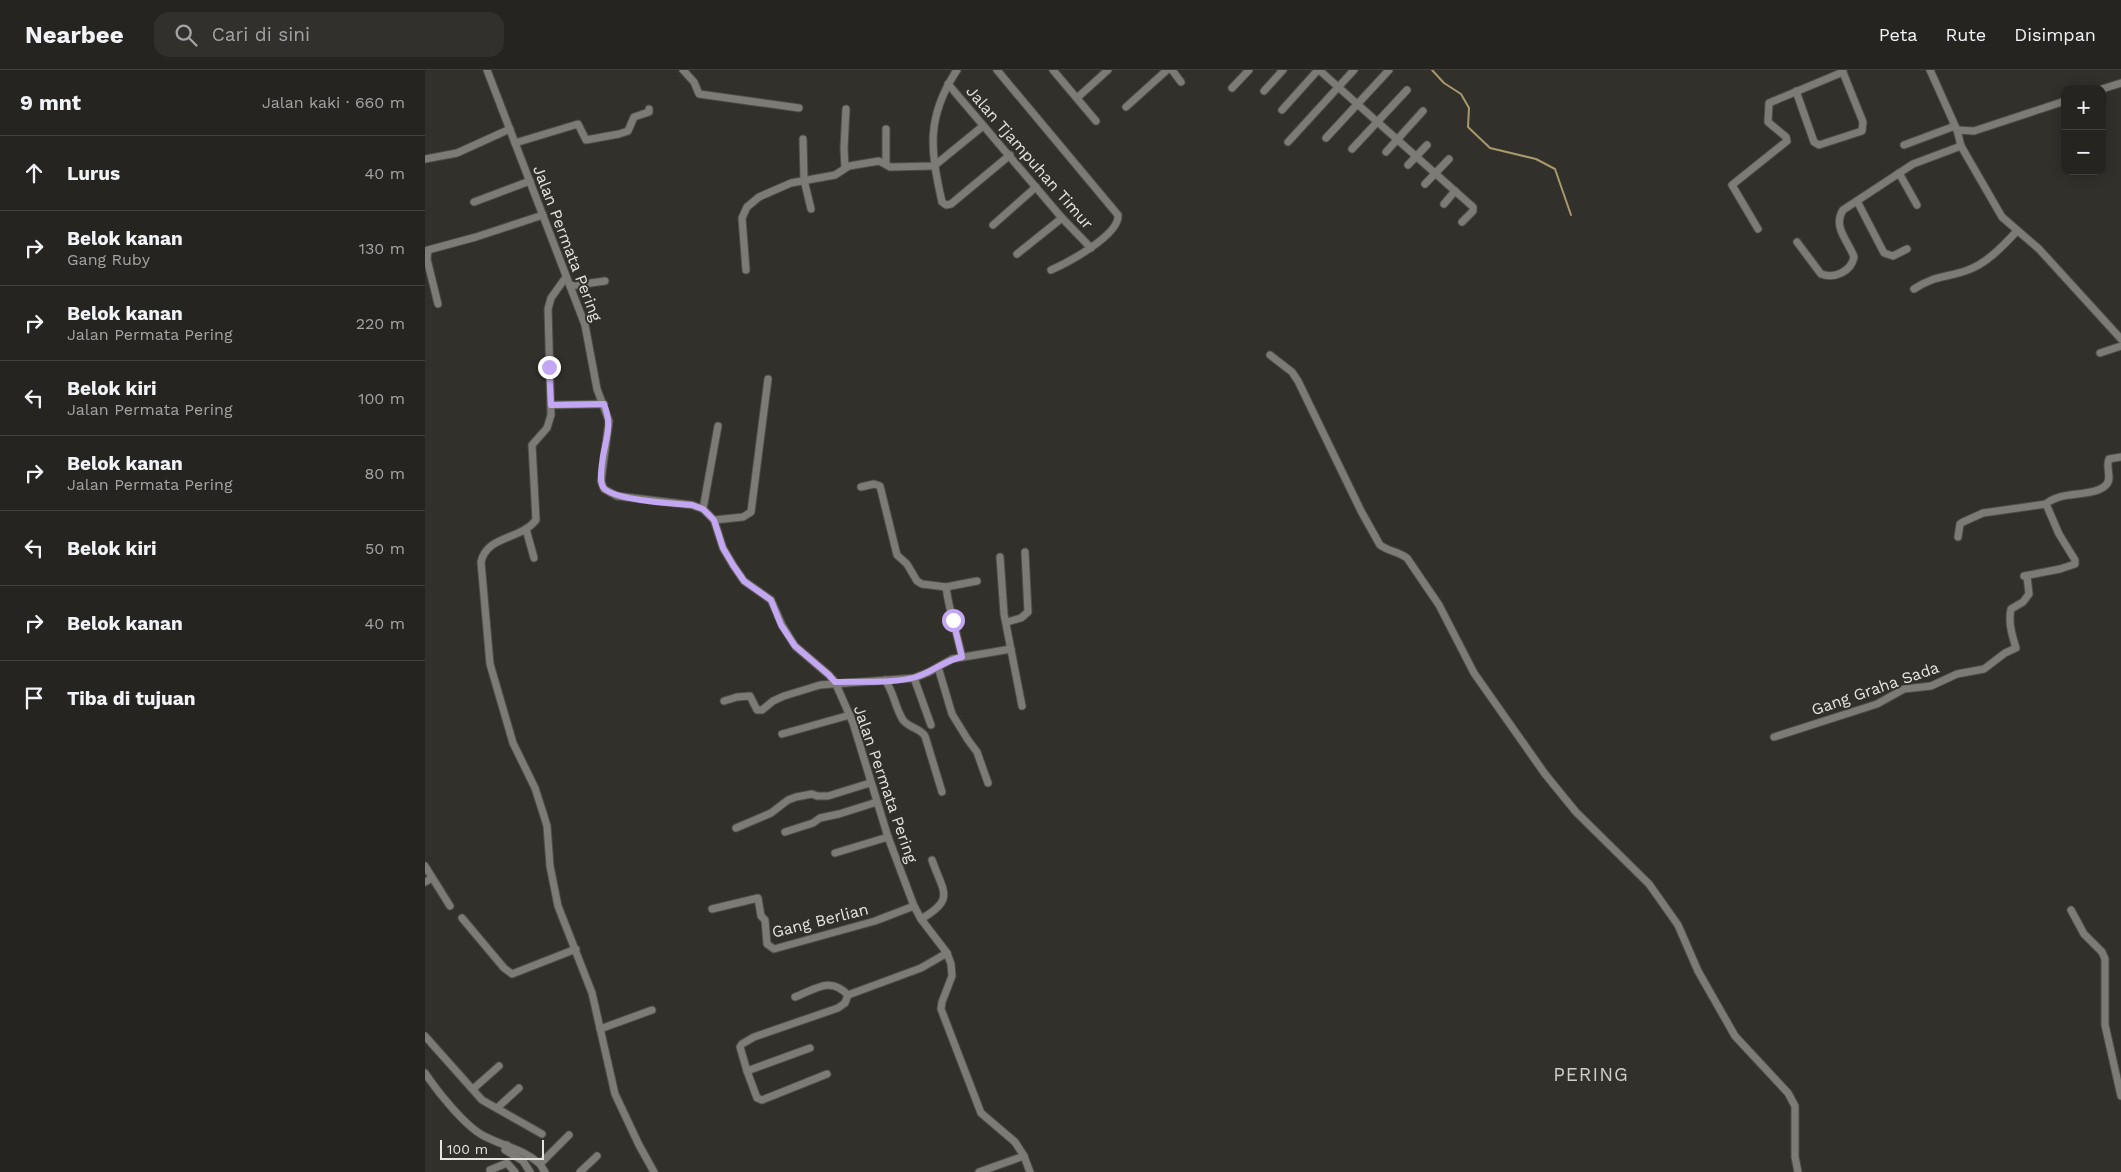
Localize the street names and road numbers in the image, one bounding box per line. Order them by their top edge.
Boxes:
street label: Jalan Tjampuhan Timur [962,82,1097,233]
street label: Jalan Permata Pering [529,163,606,324]
street label: Gang Graha Sada [1809,658,1941,719]
street label: Jalan Permata Pering [850,703,922,866]
street label: Gang Berlian [770,899,870,942]

